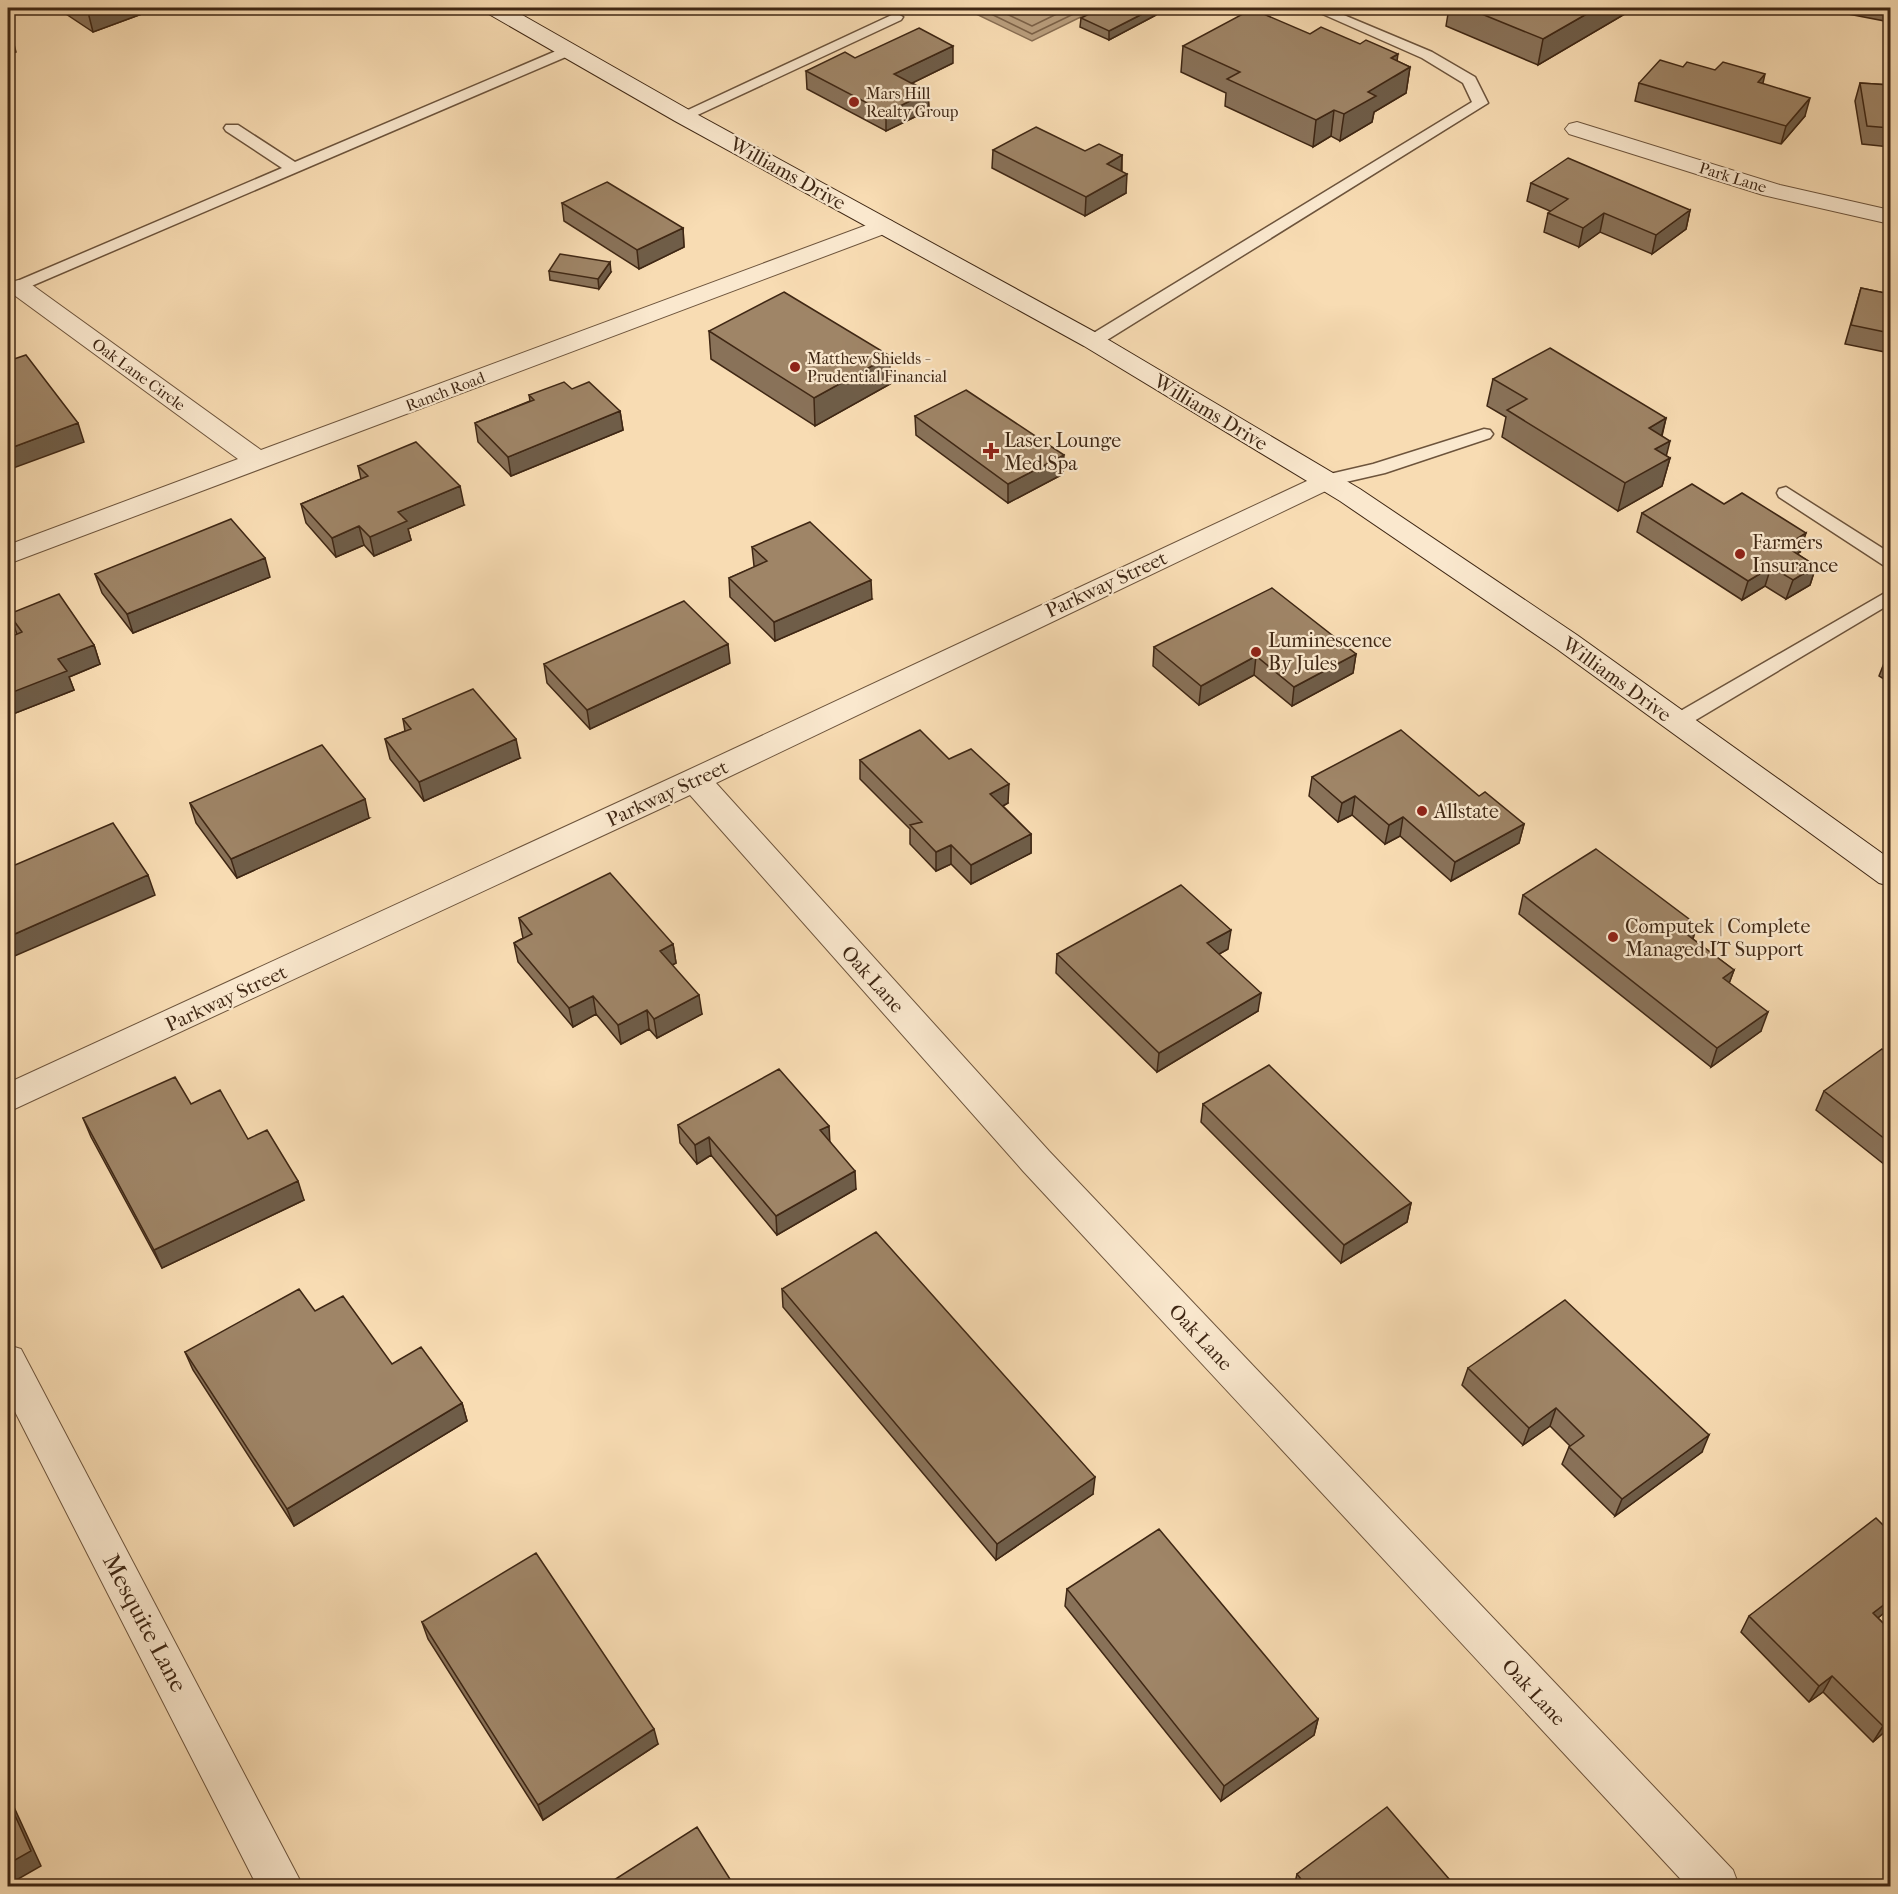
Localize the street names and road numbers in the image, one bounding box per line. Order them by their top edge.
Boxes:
street label: Williams Drive [725,132,850,215]
street label: Park Lane [1697,158,1769,197]
street label: Oak Lane Circle [88,334,189,415]
street label: Ranch Road [403,368,488,415]
street label: Williams Drive [1149,369,1272,456]
street label: Parkway Street [1042,546,1170,623]
street label: Williams Drive [1557,632,1676,727]
street label: Parkway Street [603,755,731,832]
street label: Oak Lane [836,941,909,1018]
street label: Parkway Street [162,960,290,1037]
street label: Oak Lane [1164,1299,1237,1375]
street label: Mesquite Lane [97,1549,193,1697]
street label: Oak Lane [1497,1654,1570,1730]

